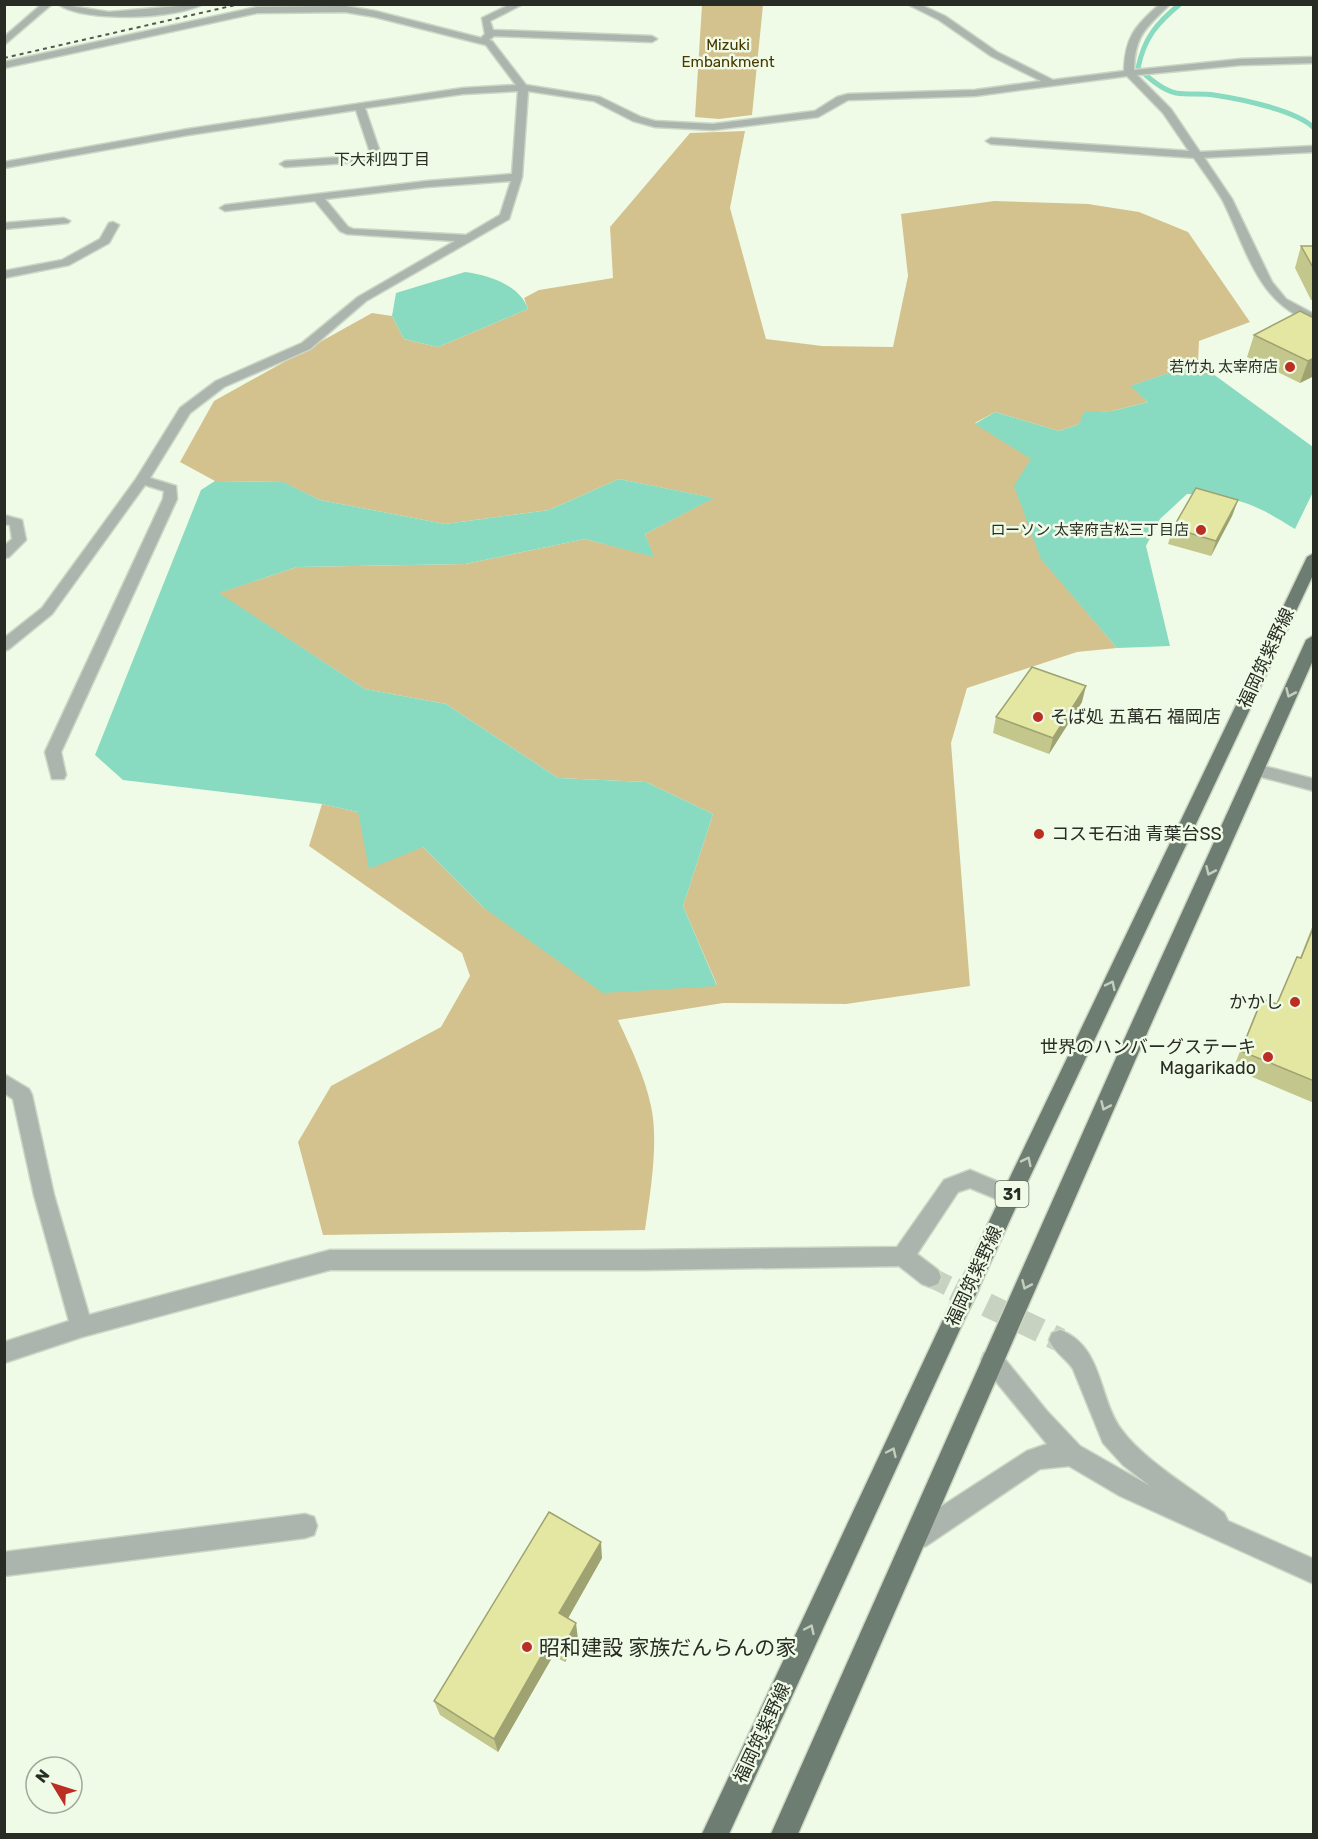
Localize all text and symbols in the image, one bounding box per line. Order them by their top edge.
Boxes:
park label: Mizuki Embankment [681,36,775,71]
district label: 下大利四丁目 [334,150,430,169]
place label: 若竹丸 太宰府店 [1169,358,1278,376]
marker: 若竹丸 太宰府店 [1283,360,1297,374]
place label: ローソン 太宰府吉松三丁目店 [990,521,1189,539]
marker: ローソン 太宰府吉松三丁目店 [1194,523,1208,537]
street label: 福岡筑紫野線 [1233,604,1299,712]
one-way arrow [1285,687,1297,698]
place label: そば処 五萬石 福岡店 [1050,706,1221,728]
marker: そば処 五萬石 福岡店 [1031,710,1045,724]
place label: コスモ石油 青葉台SS [1051,823,1222,845]
marker: コスモ石油 青葉台SS [1032,827,1046,841]
one-way arrow [1205,865,1217,876]
one-way arrow [1104,981,1116,992]
place label: かかし [1229,991,1283,1013]
marker: かかし [1288,995,1302,1009]
place label: 世界のハンバーグステーキ Magarikado [1040,1036,1256,1079]
marker: 世界のハンバーグステーキ Magarikado [1261,1050,1275,1064]
one-way arrow [1100,1100,1112,1111]
one-way arrow [1020,1157,1032,1168]
road number: 31 [996,1181,1028,1207]
street label: 福岡筑紫野線 [941,1222,1007,1330]
one-way arrow [1021,1278,1033,1289]
one-way arrow [885,1448,897,1459]
one-way arrow [803,1624,815,1635]
place label: 昭和建設 家族だんらんの家 [539,1635,796,1660]
marker: 昭和建設 家族だんらんの家 [520,1640,534,1654]
street label: 福岡筑紫野線 [729,1679,795,1787]
north arrow [24,1755,84,1815]
text: N [32,1766,54,1786]

